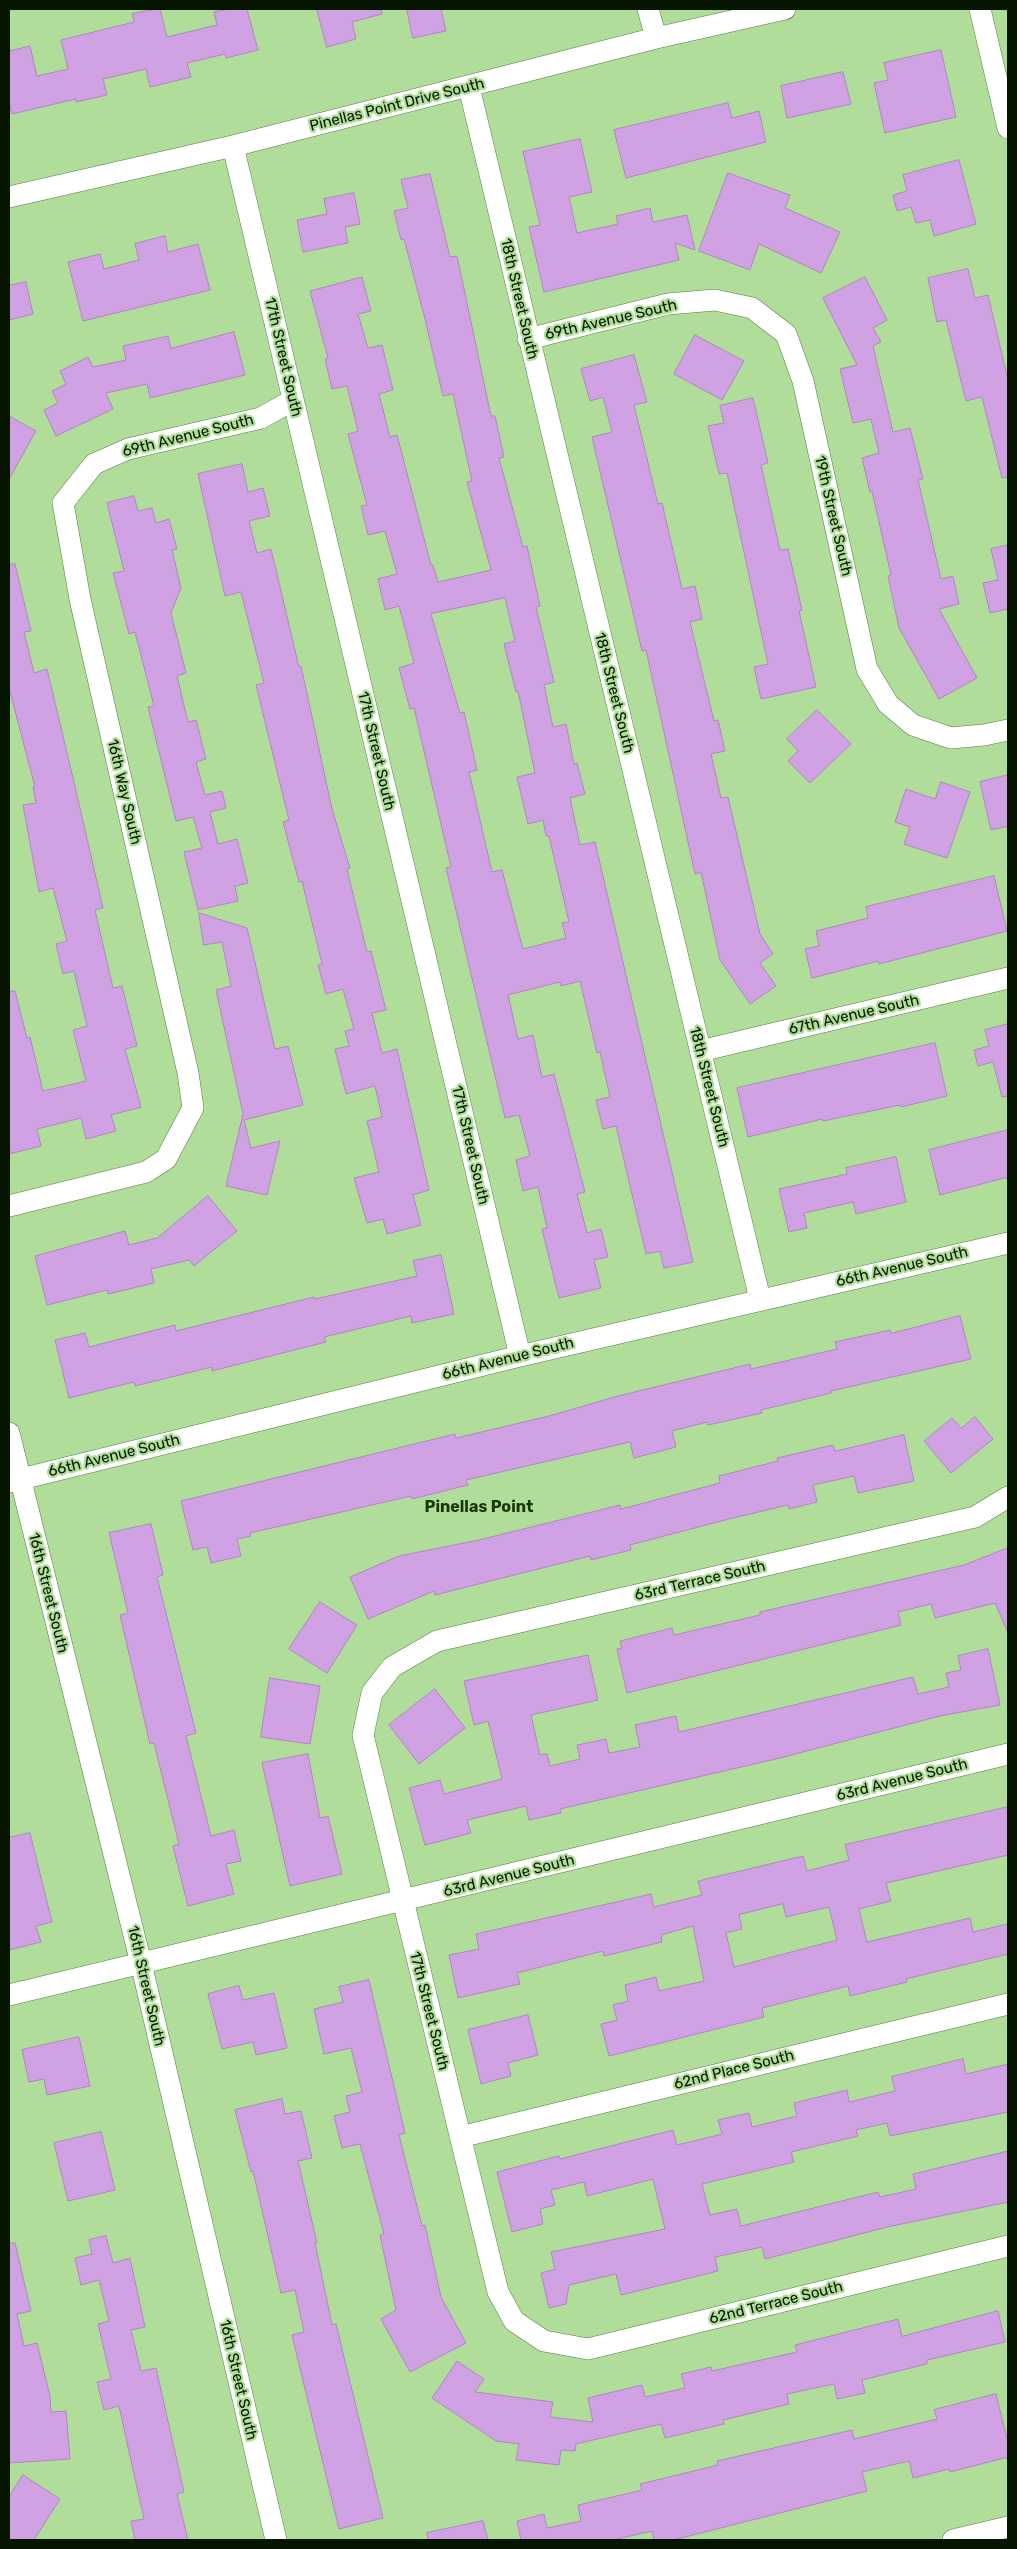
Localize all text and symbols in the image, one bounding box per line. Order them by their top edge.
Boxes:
street label: Pinellas Point Drive South [308,75,486,135]
street label: 18th Street South [496,237,542,361]
street label: 17th Street South [261,296,305,418]
street label: 69th Avenue South [543,296,679,344]
street label: 69th Avenue South [120,411,256,461]
street label: 19th Street South [810,454,856,578]
street label: 18th Street South [590,631,638,755]
street label: 17th Street South [354,690,398,812]
street label: 16th Way South [103,737,145,847]
street label: 67th Avenue South [787,991,921,1039]
street label: 18th Street South [685,1025,733,1149]
street label: 17th Street South [448,1084,492,1206]
street label: 66th Avenue South [834,1243,970,1291]
street label: 66th Avenue South [440,1334,576,1384]
street label: 66th Avenue South [46,1431,182,1481]
district label: Pinellas Point [425,1497,533,1517]
street label: 16th Street South [24,1531,72,1655]
street label: 63rd Terrace South [633,1557,767,1605]
street label: 63rd Avenue South [835,1755,969,1805]
street label: 63rd Avenue South [442,1851,576,1901]
street label: 16th Street South [123,1924,169,2048]
street label: 17th Street South [406,1950,452,2072]
street label: 62nd Place South [672,2046,796,2094]
street label: 62nd Terrace South [707,2278,845,2328]
street label: 16th Street South [215,2318,261,2442]

